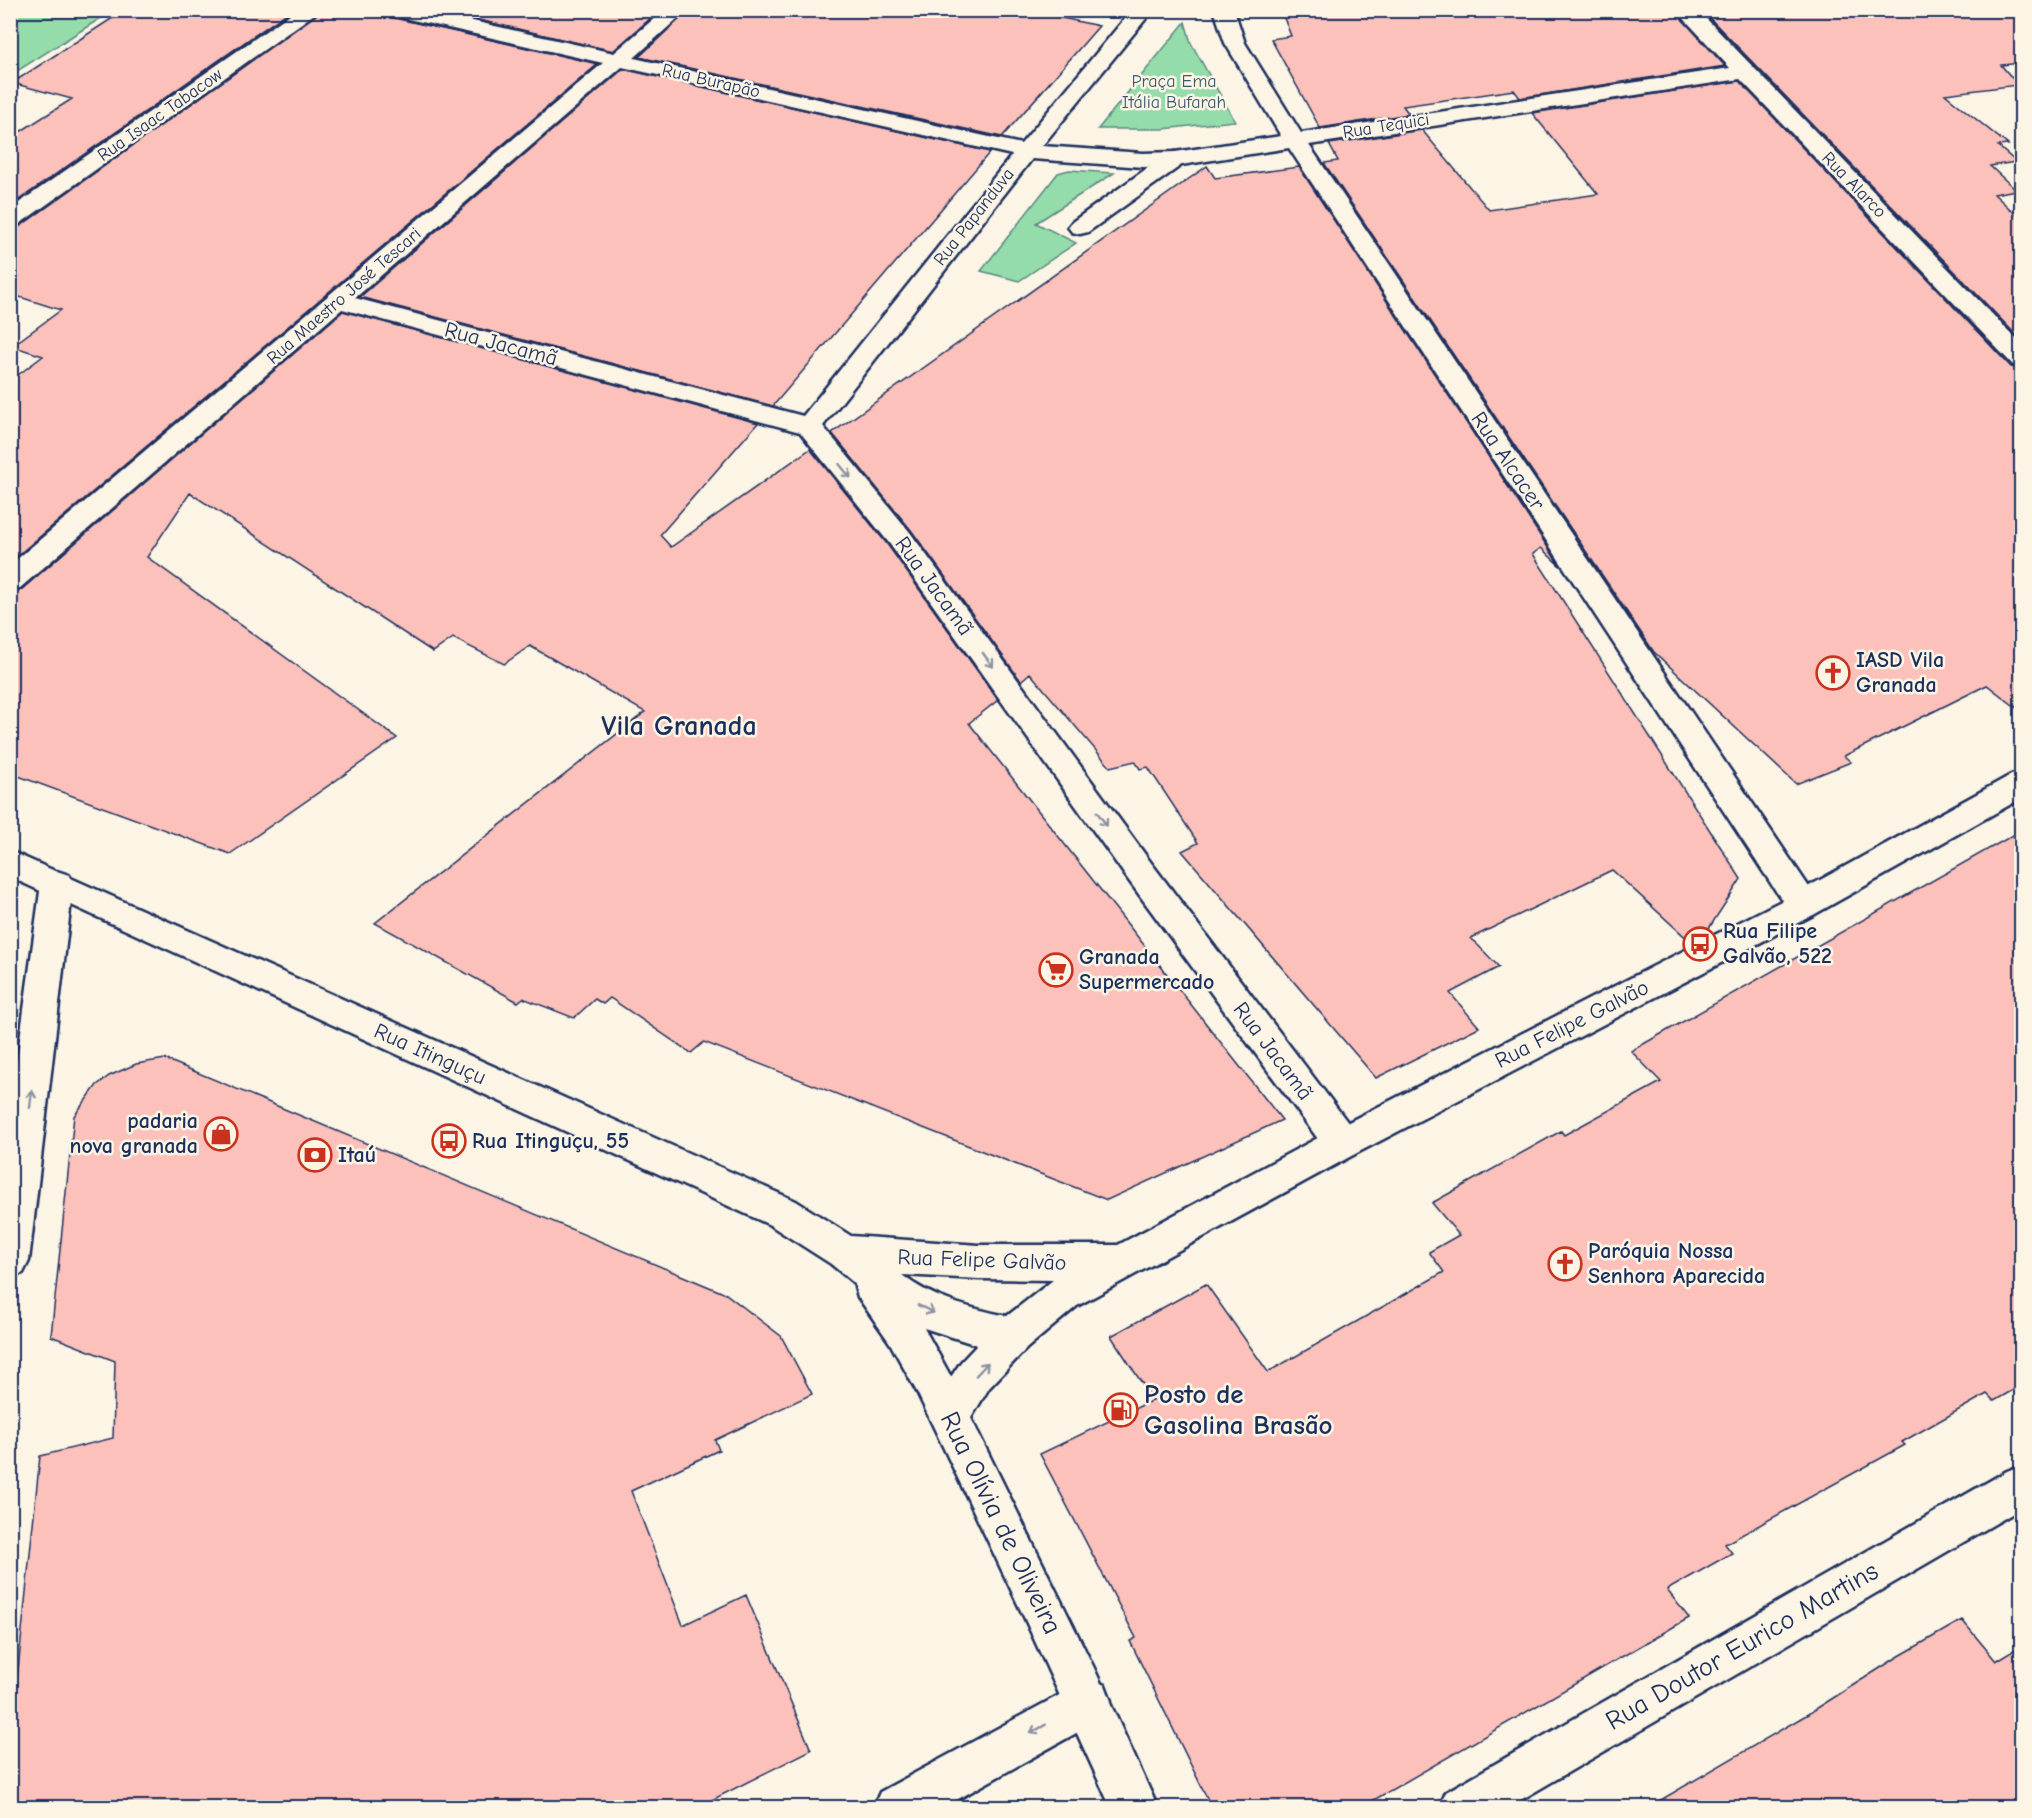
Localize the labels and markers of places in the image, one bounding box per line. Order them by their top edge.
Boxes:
place label: IASD Vila Granada [1856,647,1944,698]
church icon: IASD Vila Granada [1815,655,1851,691]
place label: Rua Filipe Galvão, 522 [1723,918,1832,969]
bus stop icon: Rua Filipe Galvão, 522 [1682,926,1718,962]
place label: Granada Supermercado [1079,944,1214,995]
supermarket icon: Granada Supermercado [1038,952,1074,988]
place label: padaria nova granada [70,1108,198,1159]
shop icon: padaria nova granada [203,1116,239,1152]
bus stop icon: Rua Itinguçu, 55 [431,1123,467,1159]
place label: Rua Itinguçu, 55 [472,1128,629,1154]
bank icon: Itaú [297,1137,333,1173]
place label: Itaú [338,1142,376,1168]
place label: Paróquia Nossa Senhora Aparecida [1588,1238,1765,1289]
church icon: Paróquia Nossa Senhora Aparecida [1547,1246,1583,1282]
place label: Posto de Gasolina Brasão [1144,1379,1333,1441]
fuel station icon: Posto de Gasolina Brasão [1103,1392,1139,1428]

